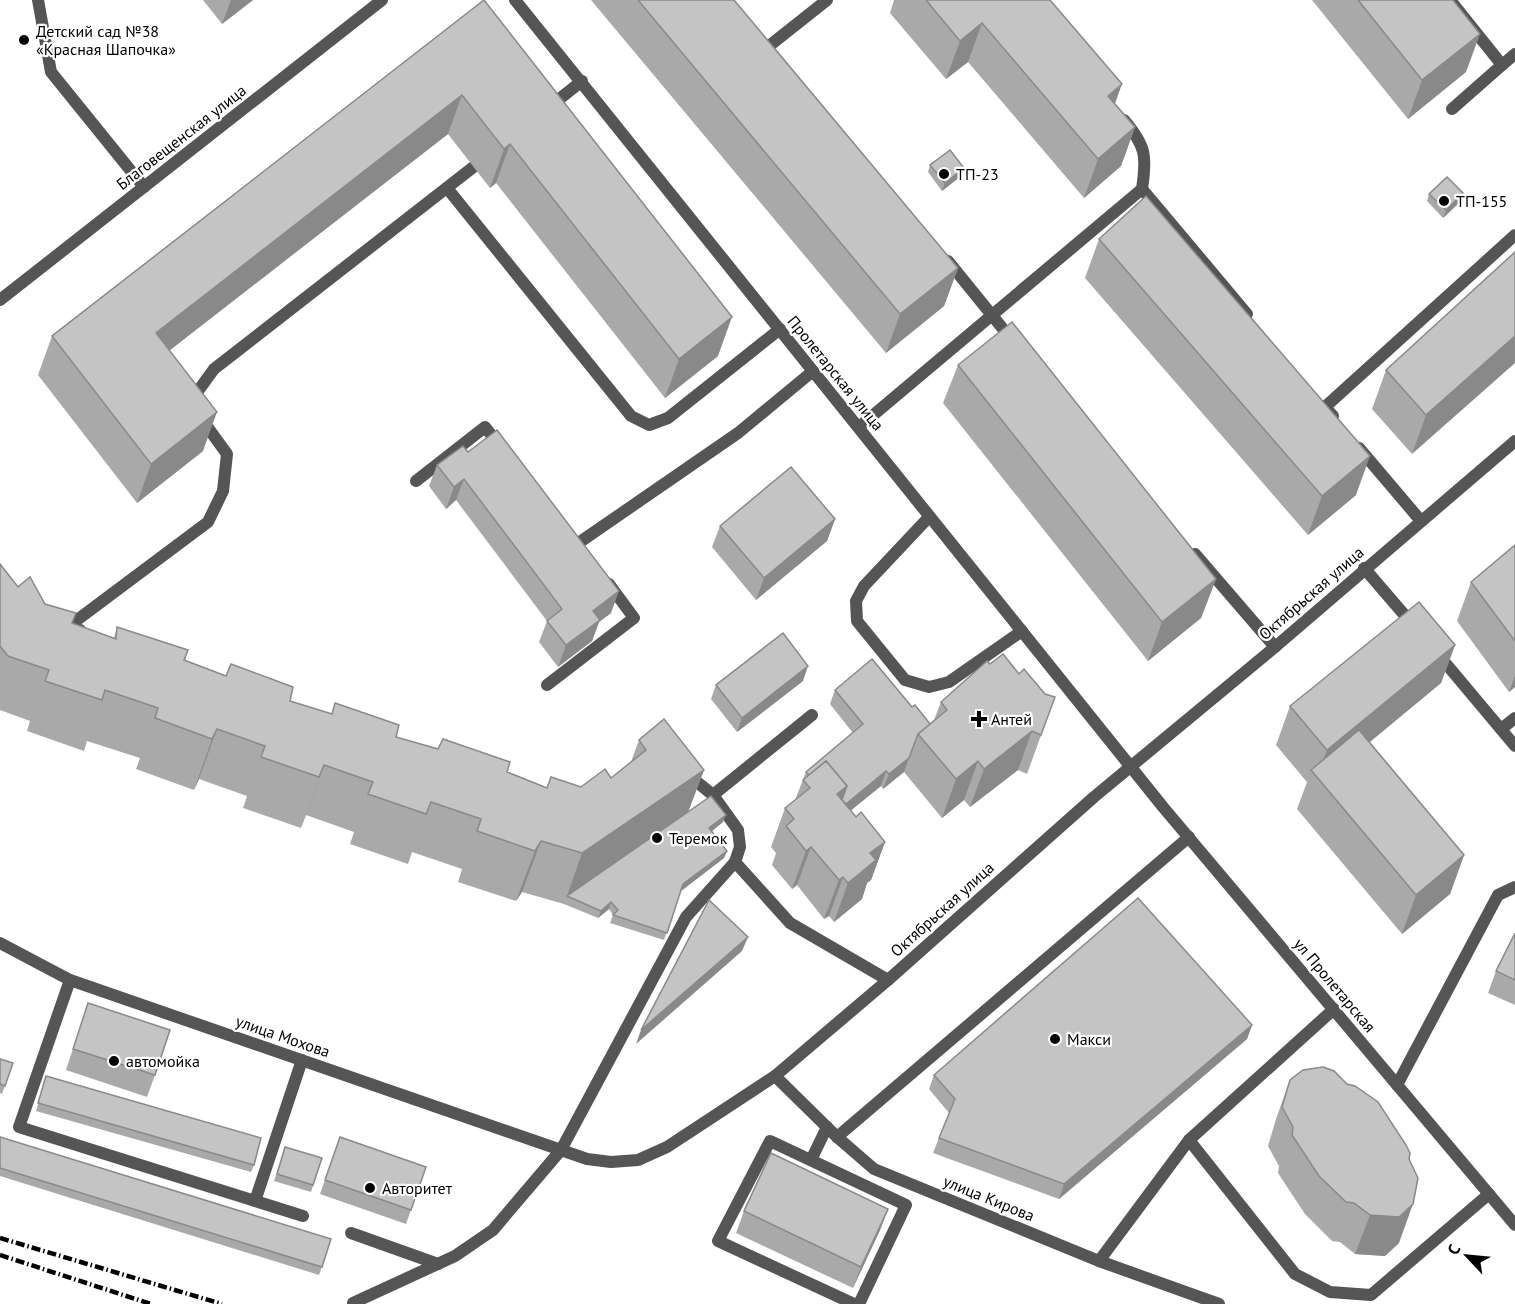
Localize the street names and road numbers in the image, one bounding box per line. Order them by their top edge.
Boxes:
street label: Благовещенская улица [112,80,250,194]
street label: Пролетарская улица [783,311,889,435]
street label: Октябрьская улица [1254,542,1368,644]
street label: Октябрьская улица [886,857,998,961]
street label: ул Пролетарская [1290,934,1380,1036]
street label: улица Мохова [233,1011,333,1061]
street label: улица Кирова [940,1171,1038,1225]

